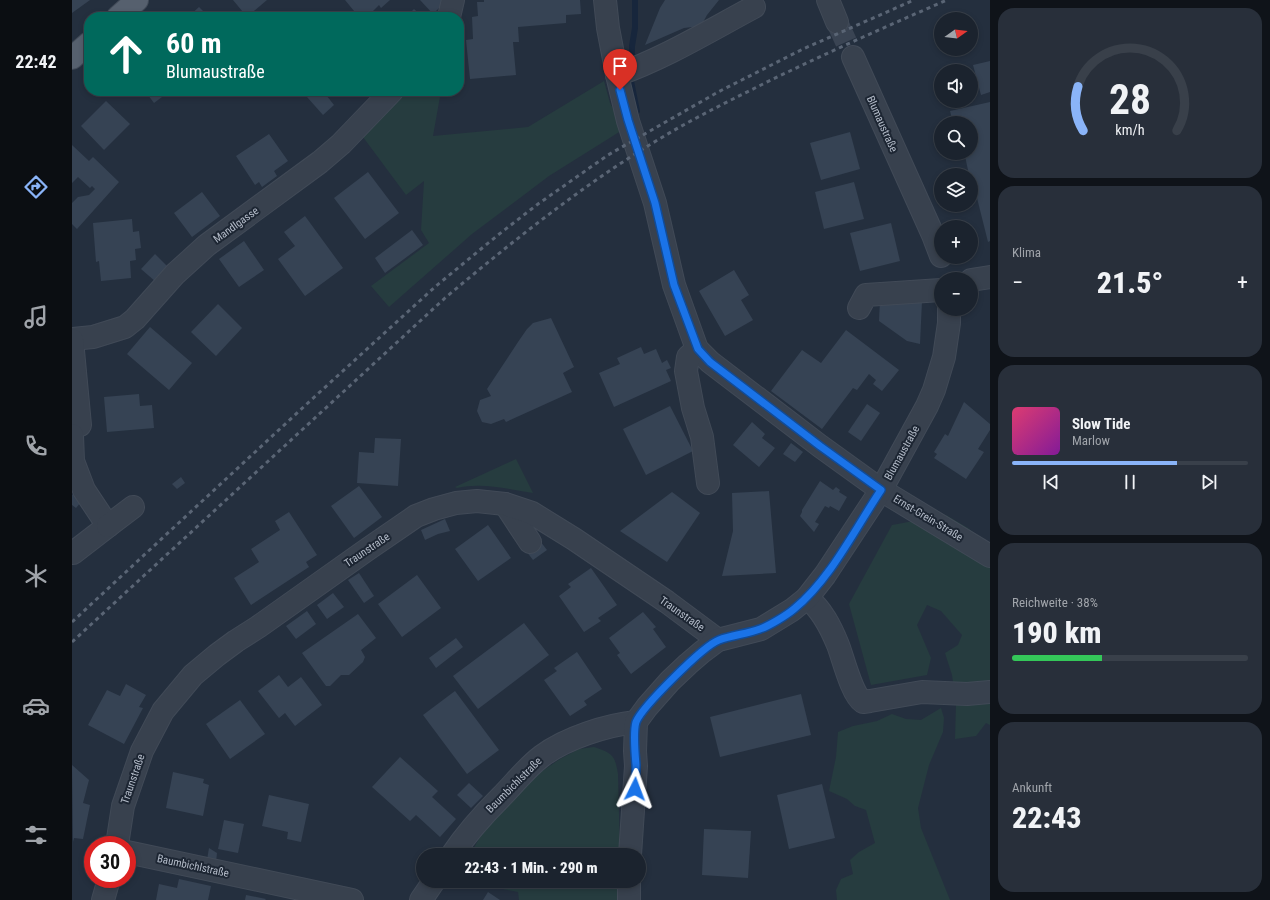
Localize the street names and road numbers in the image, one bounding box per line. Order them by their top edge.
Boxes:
street label: Blumaustraße [864,94,900,154]
street label: Mandlgasse [211,204,261,246]
street label: Blumaustraße [882,423,922,483]
street label: Ernst-Grein-Straße [891,492,965,544]
street label: Traunstraße [342,530,392,570]
street label: Traunstraße [657,594,707,634]
street label: Traunstraße [118,752,148,806]
street label: Baumbichlstraße [483,754,545,816]
street label: Baumbichlstraße [156,852,230,880]

